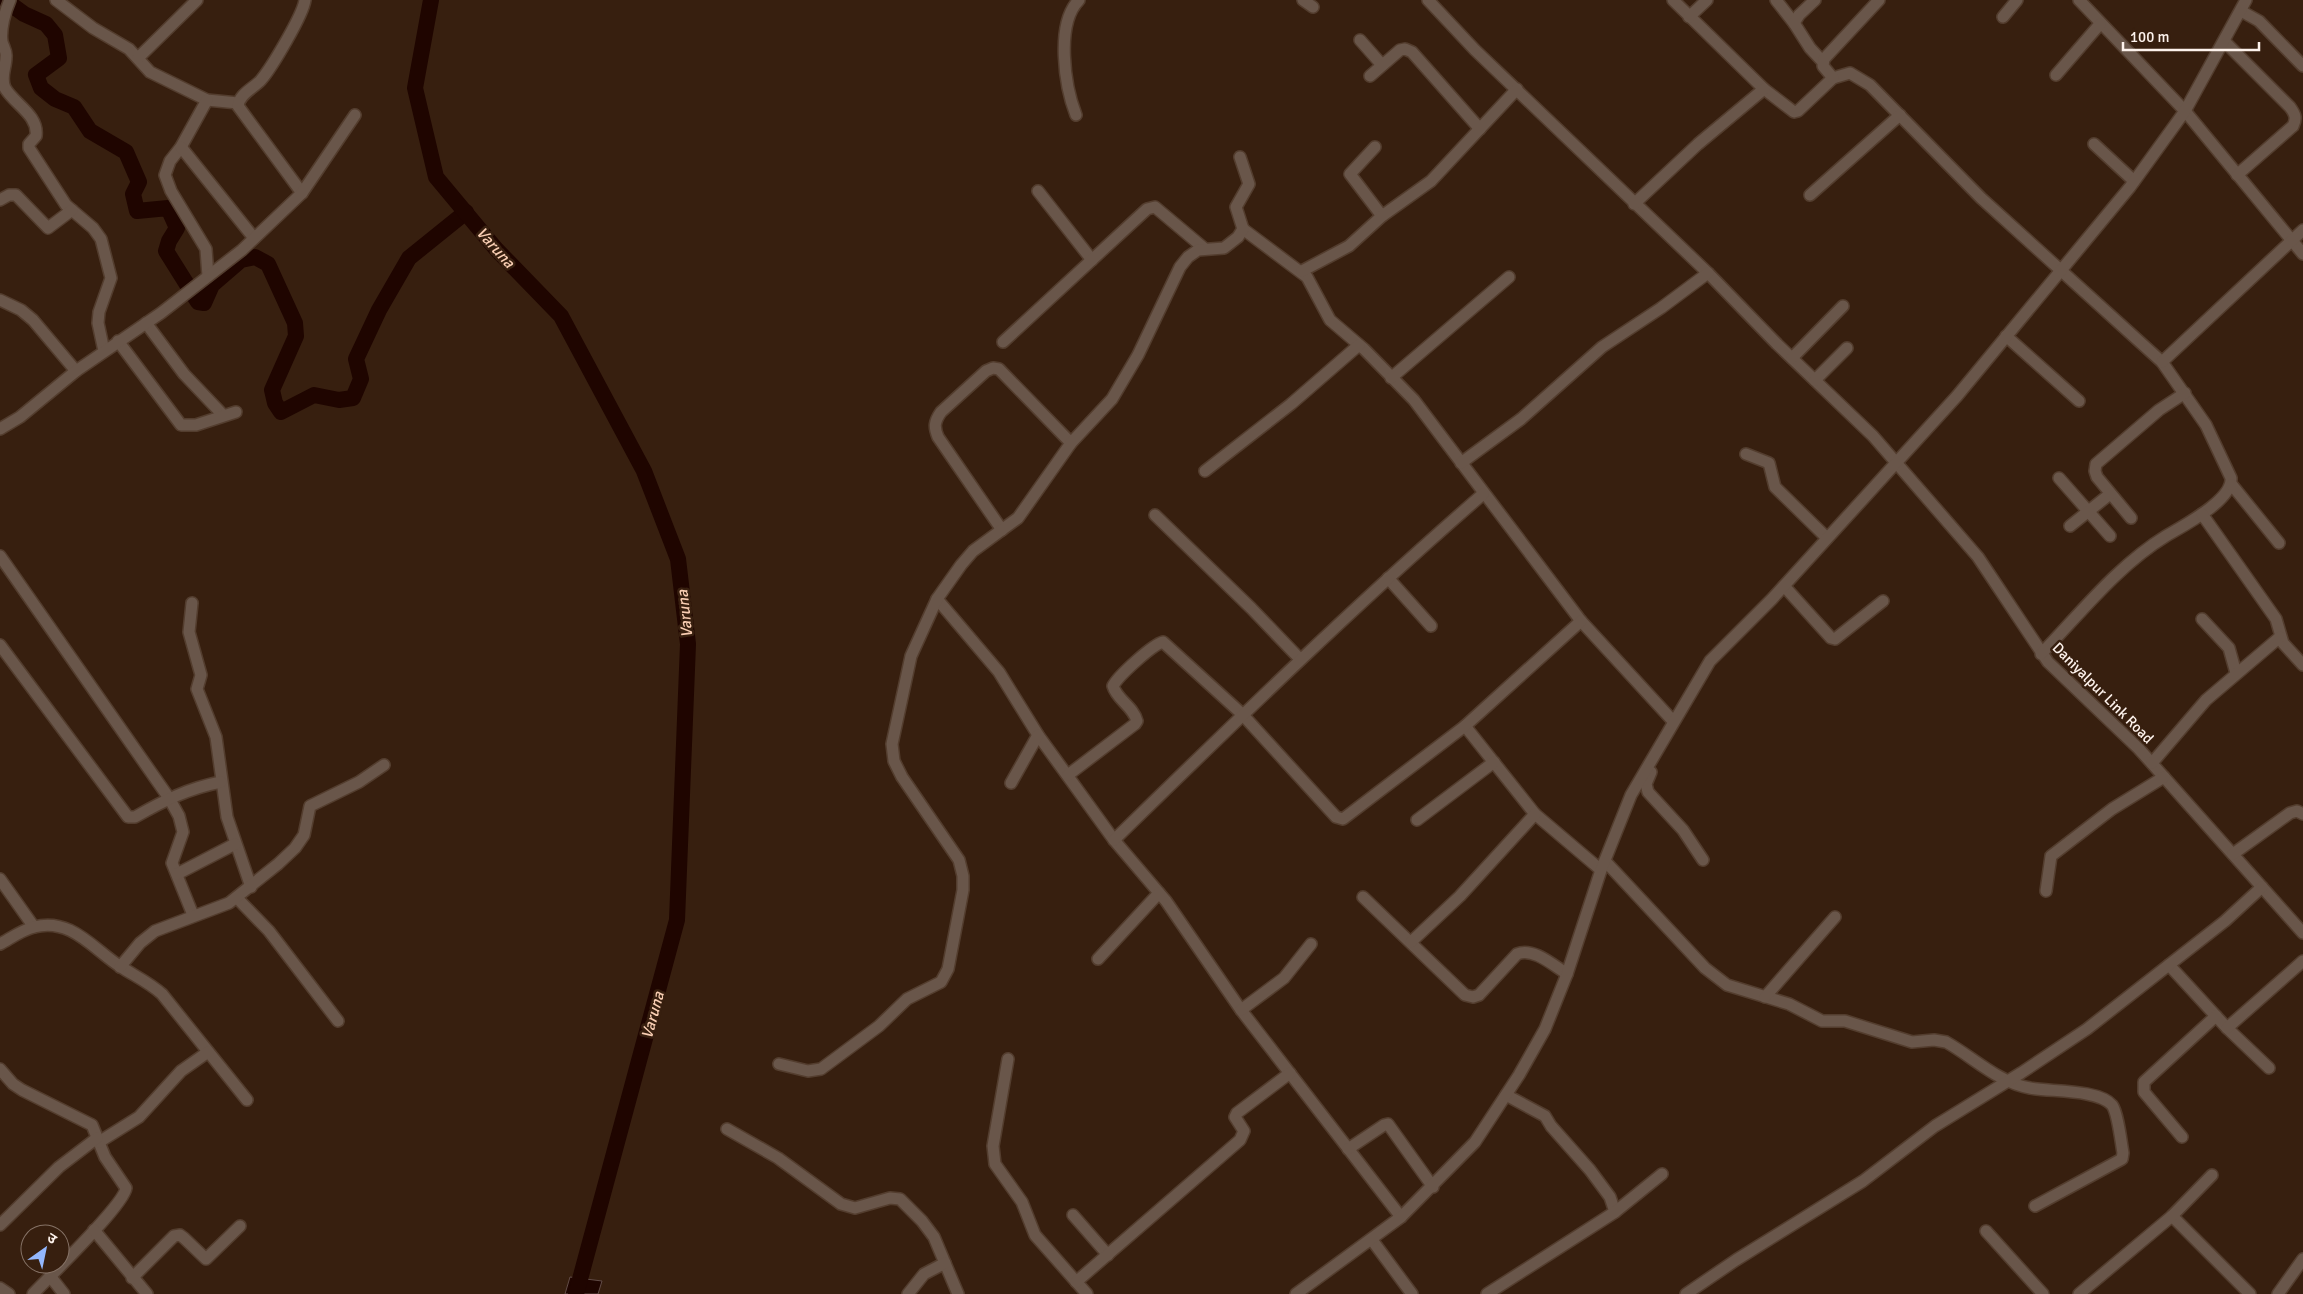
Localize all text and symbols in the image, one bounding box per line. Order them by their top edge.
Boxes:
scale bar [2123,20,2259,52]
text: 100 m [2130,28,2170,46]
water label: Varuna [472,223,519,273]
water label: Varuna [672,588,697,639]
street label: Daniyalpur Link Road [2049,639,2157,747]
water label: Varuna [637,989,669,1041]
north arrow [20,1224,70,1274]
text: उ [44,1229,61,1248]

